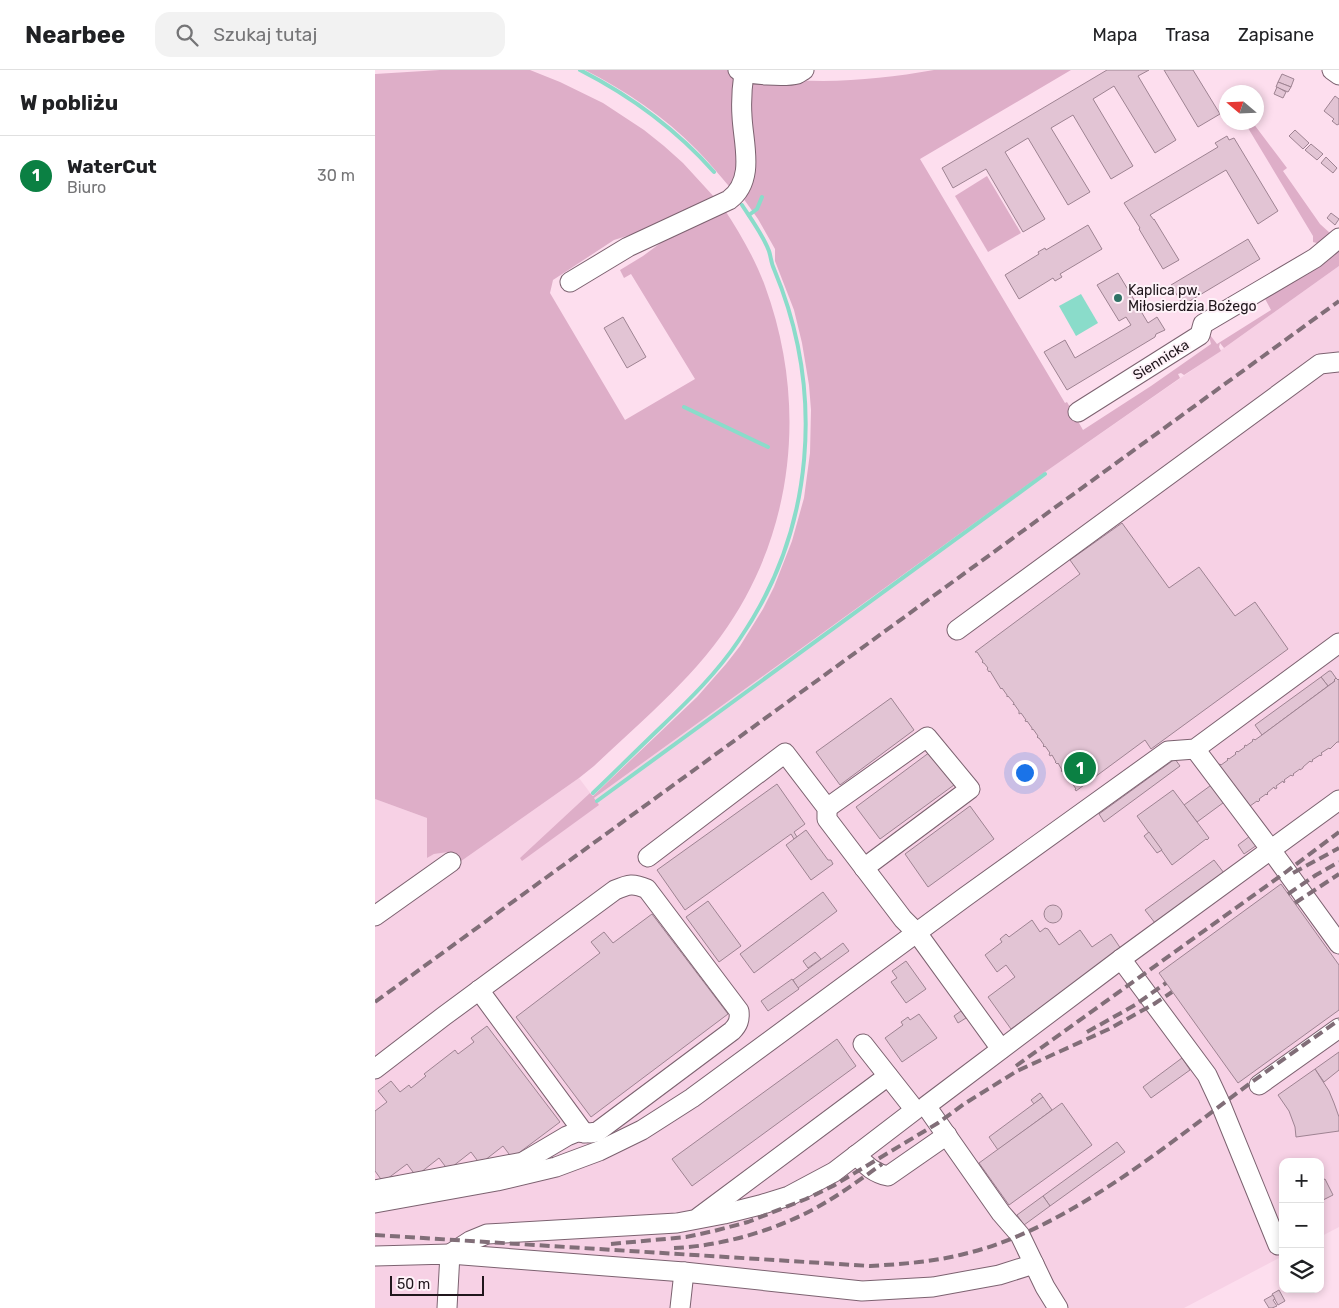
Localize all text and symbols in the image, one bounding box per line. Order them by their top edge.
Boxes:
search box [155,12,505,57]
text: Nearbee [25,21,125,49]
icon: search [173,21,201,49]
text: Szukaj tutaj [213,23,317,46]
text: Mapa [1092,24,1137,46]
text: Trasa [1165,24,1210,46]
text: Zapisane [1238,24,1314,46]
north arrow [1219,85,1264,130]
text: W pobliżu [20,90,118,115]
text: WaterCut [67,155,157,178]
text: 1 [32,166,40,185]
text: 30 m [317,166,355,185]
text: Biuro [67,178,106,197]
place label: Kaplica pw. Miłosierdzia Bożego [1128,282,1257,315]
marker: Kaplica pw. Miłosierdzia Bożego [1112,292,1124,304]
street label: Siennicka [1130,336,1192,384]
pin: 1 [1064,749,1096,787]
your location [1012,760,1038,786]
map controls [1279,1158,1324,1293]
button: + [1279,1158,1324,1203]
button: − [1279,1203,1324,1248]
button: layers [1279,1248,1324,1293]
scale bar [390,1273,484,1296]
text: 50 m [397,1276,430,1293]

